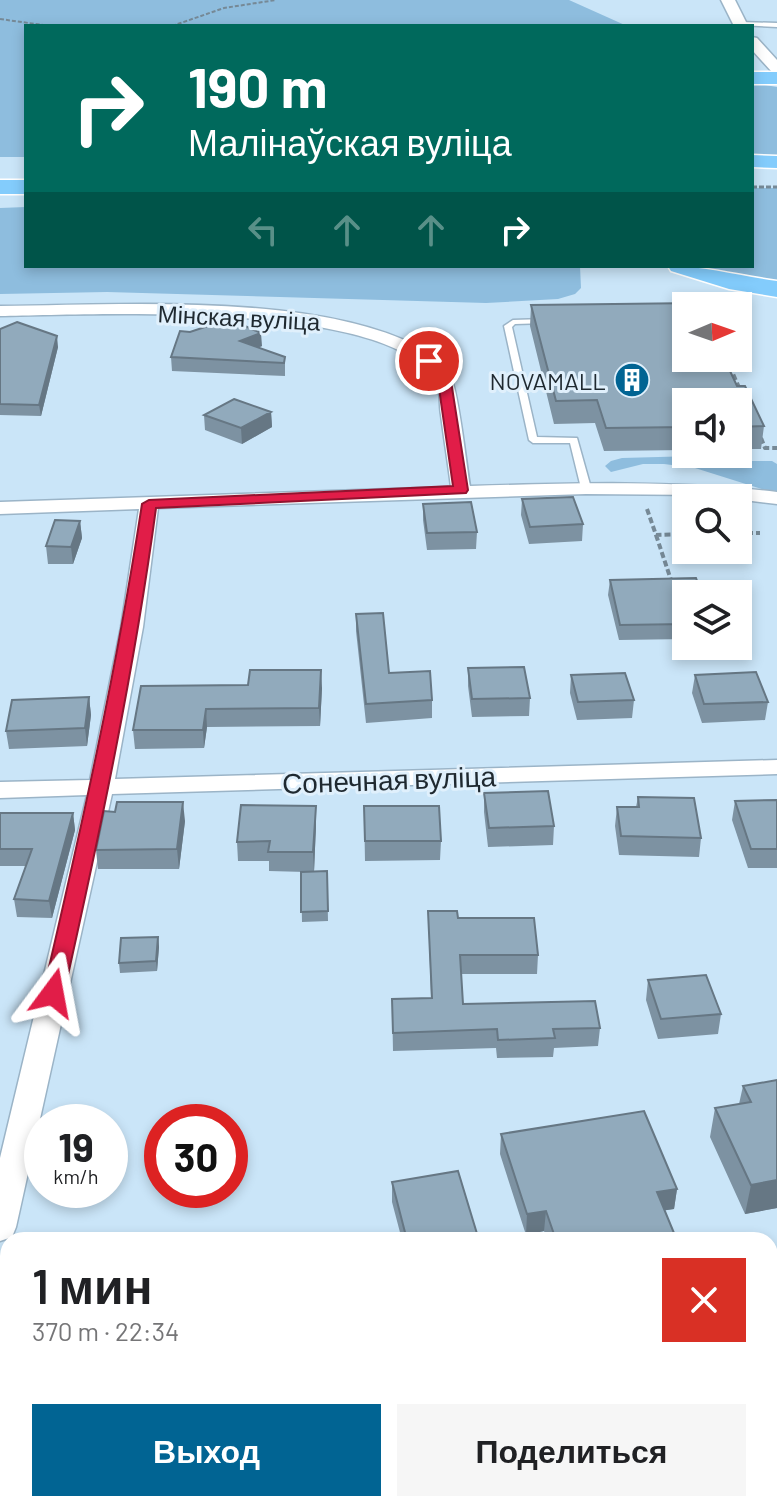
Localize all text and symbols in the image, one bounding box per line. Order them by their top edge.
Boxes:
text: 190 m [188,52,327,119]
icon: right [56,56,160,160]
text: Малінаўская вуліца [188,120,512,163]
icon: left [241,208,285,252]
icon: ahead [325,208,369,252]
icon: ahead [409,208,453,252]
icon: right [493,208,537,252]
north arrow [672,292,752,372]
map controls [672,292,752,660]
street label: Мінская вуліца [157,298,322,336]
pin [395,327,463,395]
icon: arrive [407,339,451,383]
building icon: NOVAMALL [613,361,651,399]
place label: NOVAMALL [490,366,606,395]
button: sound [672,388,752,468]
button: search [672,484,752,564]
button: layers [672,580,752,660]
street label: Сонечная вуліца [281,758,497,800]
position arrow [11,951,95,1035]
speed limit sign: 30 [144,1104,248,1208]
text: 19 [58,1122,94,1170]
text: km/h [53,1164,99,1188]
text: 1 мин [32,1256,153,1314]
button: close [662,1258,746,1342]
text: 370 m · 22:34 [32,1315,179,1346]
button: Выход [32,1404,381,1496]
button: Поделиться [397,1404,746,1496]

